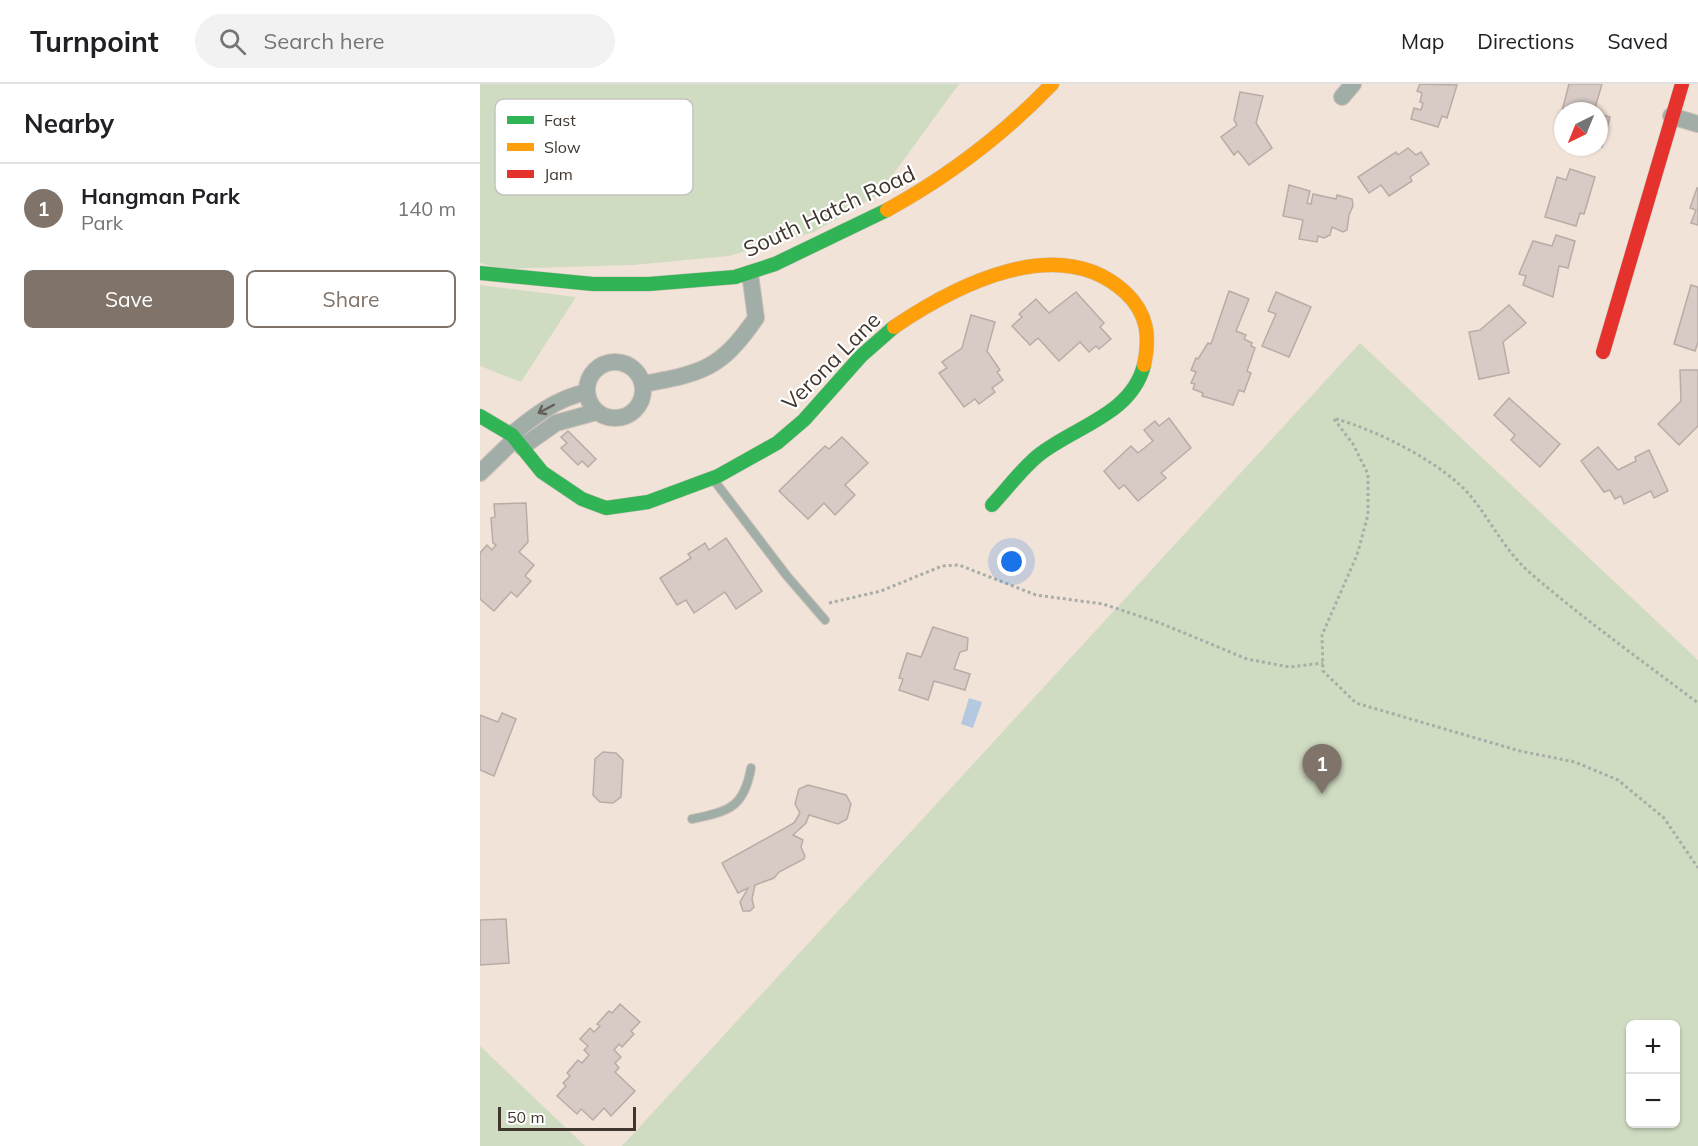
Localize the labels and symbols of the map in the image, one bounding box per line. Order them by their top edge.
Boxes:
legend [495,99,693,195]
north arrow [1554,102,1608,156]
text: Fast [544,110,576,130]
text: Slow [544,137,581,157]
street label: South Hatch Road [739,159,919,263]
text: Jam [544,164,573,184]
street label: Verona Lane [776,306,886,416]
one-way arrow [538,404,556,415]
your location [997,547,1026,576]
pin: 1 [1302,744,1342,794]
scale bar [498,1104,636,1132]

